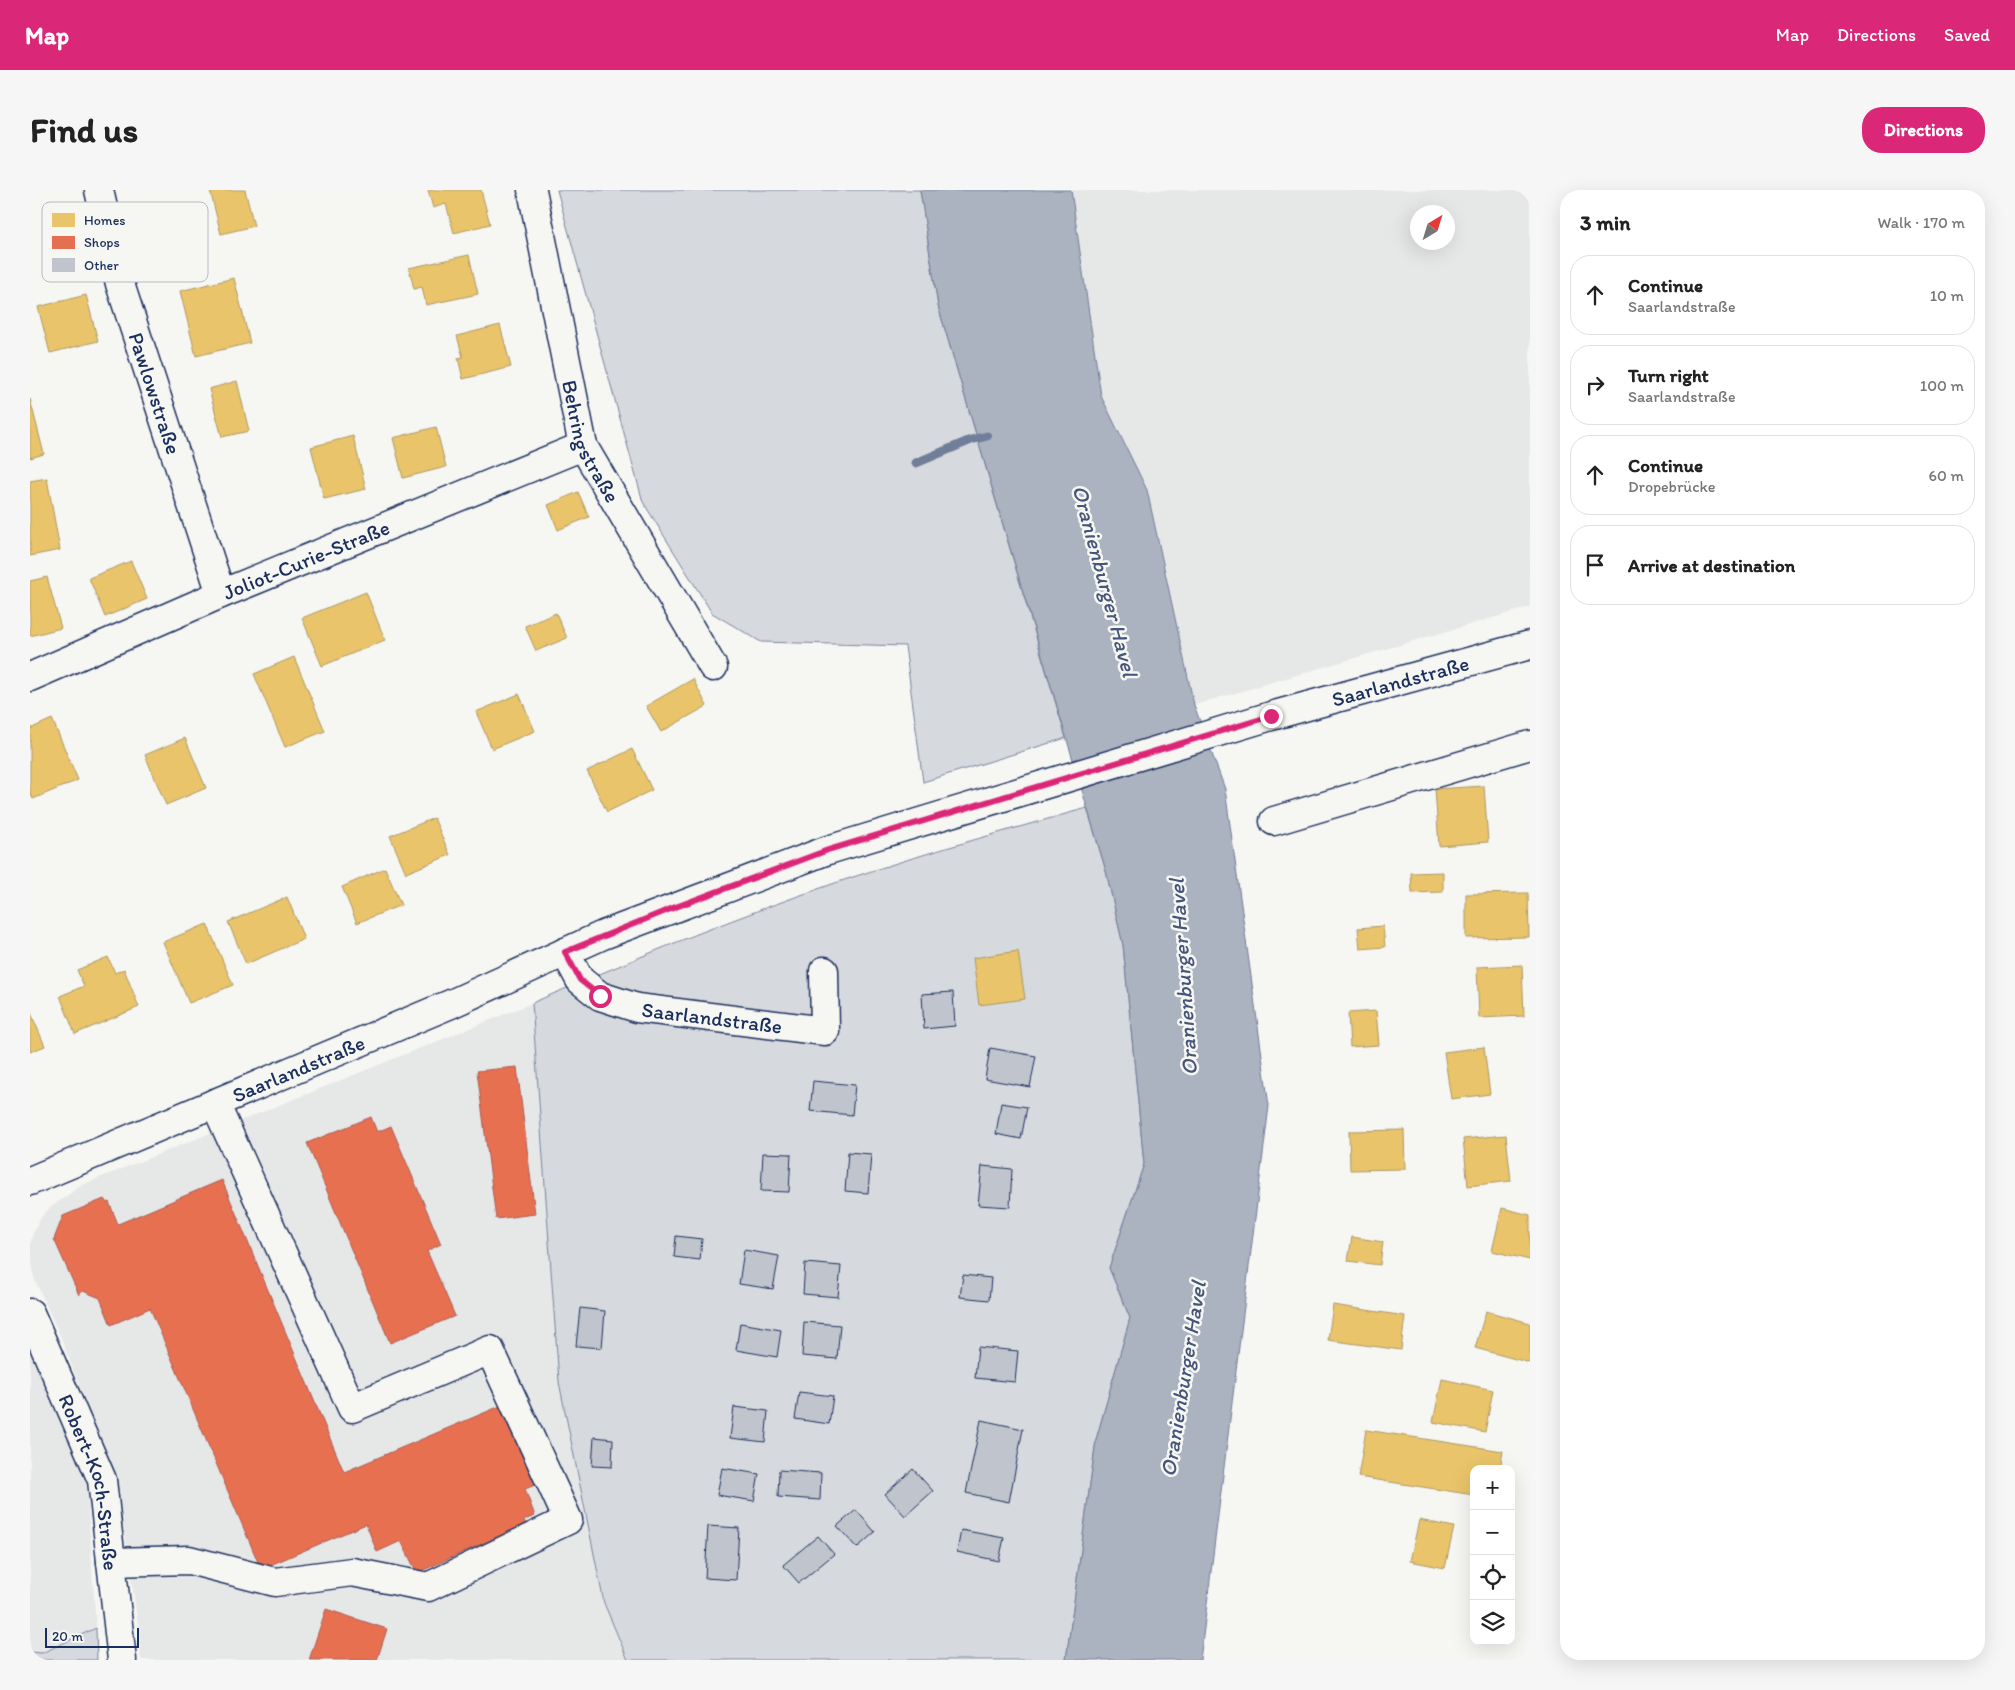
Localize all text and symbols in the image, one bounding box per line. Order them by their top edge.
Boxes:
text: Map [25,21,69,50]
text: Map [1776,24,1809,46]
text: Directions [1837,24,1916,46]
text: Saved [1944,24,1990,46]
button: Directions [1862,107,1985,153]
text: Find us [30,109,138,151]
legend [42,202,208,282]
north arrow [1410,205,1455,250]
text: 3 min [1580,210,1630,235]
text: Homes [84,212,126,229]
text: Walk · 170 m [1878,213,1965,232]
text: Shops [84,234,120,251]
text: Other [84,257,119,274]
text: Continue [1628,274,1703,297]
icon: ahead [1581,281,1609,309]
text: 10 m [1930,286,1964,305]
text: Saarlandstraße [1628,297,1736,316]
street label: Pawlowstraße [124,329,187,457]
text: Turn right [1628,364,1709,387]
icon: right [1581,371,1609,399]
text: 100 m [1920,376,1964,395]
street label: Behringstraße [558,378,626,507]
text: Saarlandstraße [1628,387,1736,406]
text: Continue [1628,454,1703,477]
icon: ahead [1581,461,1609,489]
text: 60 m [1929,466,1964,485]
text: Dropebrücke [1628,477,1715,496]
water label: Oranienburger Havel [1066,482,1144,682]
street label: Joliot-Curie-Straße [219,514,393,604]
icon: arrive [1581,551,1609,579]
text: Arrive at destination [1628,554,1795,577]
street label: Saarlandstraße [1329,650,1472,711]
route end [1260,705,1283,728]
water label: Oranienburger Havel [1163,876,1203,1076]
route start [589,985,612,1008]
street label: Saarlandstraße [641,996,784,1038]
street label: Saarlandstraße [228,1029,368,1107]
water label: Oranienburger Havel [1154,1278,1212,1479]
street label: Robert-Koch-Straße [54,1390,124,1572]
map controls [1470,1465,1515,1645]
button: + [1470,1465,1515,1510]
button: − [1470,1510,1515,1555]
button: locate [1470,1555,1515,1600]
button: layers [1470,1600,1515,1645]
scale bar [45,1625,139,1648]
text: 20 m [52,1628,83,1645]

